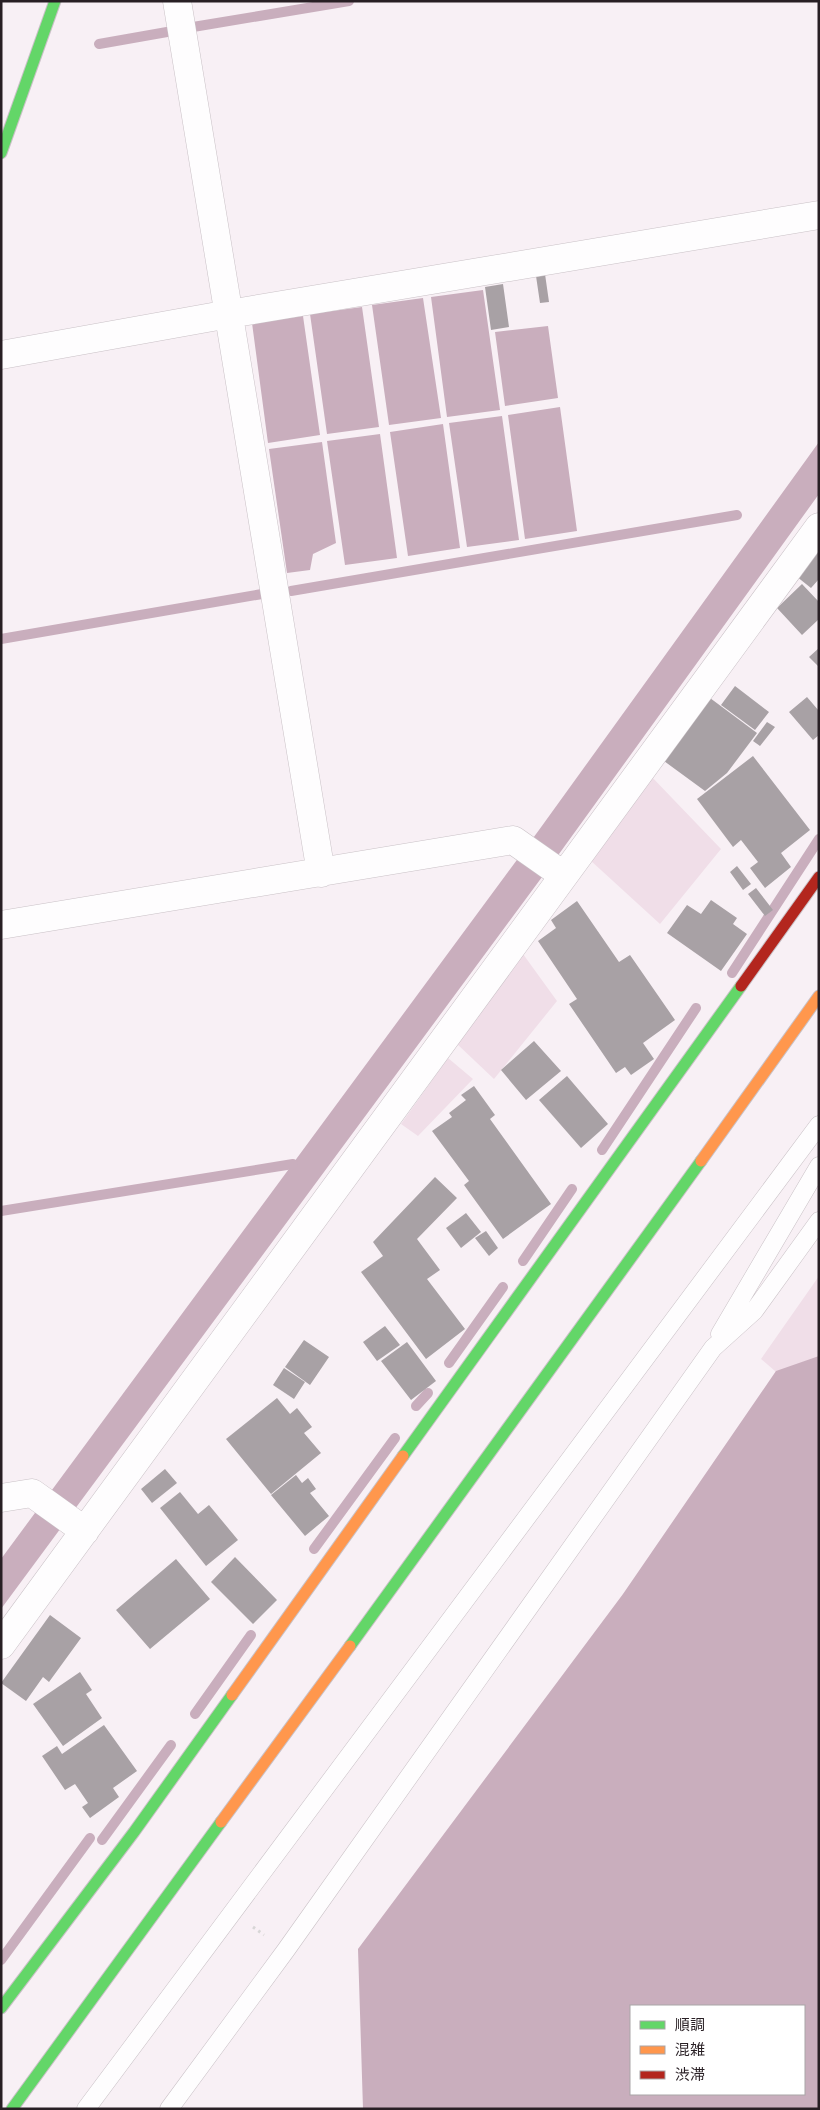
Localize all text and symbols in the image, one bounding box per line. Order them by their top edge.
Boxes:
legend [630,2005,805,2095]
text: 順調 [675,2016,705,2034]
text: 混雑 [675,2041,705,2059]
text: 渋滞 [675,2066,705,2084]

